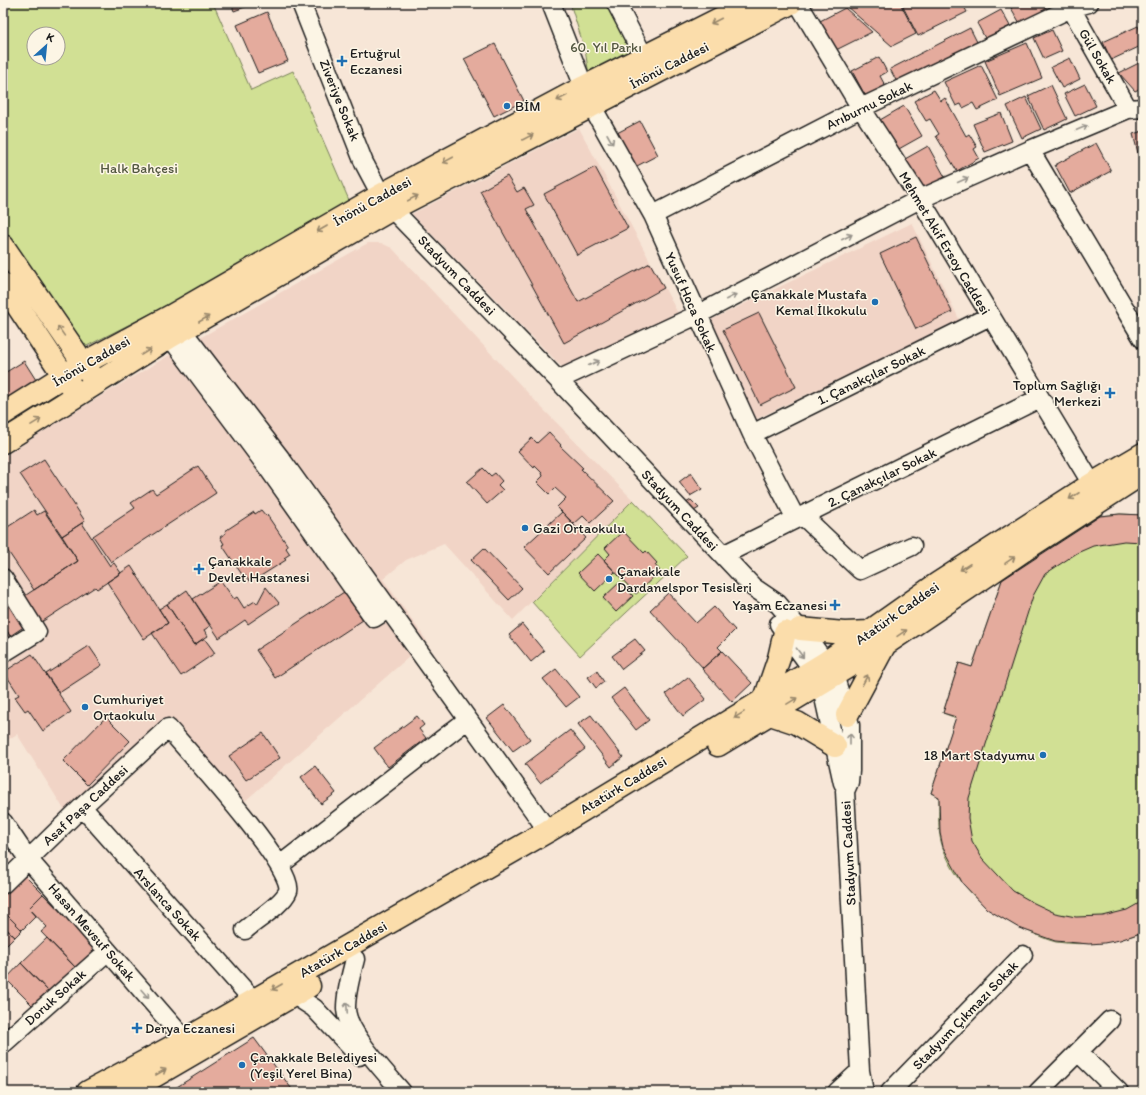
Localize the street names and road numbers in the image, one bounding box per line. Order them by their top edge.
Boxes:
street label: Gül Sokak [1075,26,1121,87]
street label: İnönü Caddesi [627,38,712,93]
street label: Ziveriye Sokak [315,57,364,144]
street label: Arıburnu Sokak [823,77,915,134]
street label: Mehmet Akif Ersoy Caddesi [895,169,994,318]
street label: İnönü Caddesi [330,173,414,230]
street label: Stadyum Caddesi [414,232,499,319]
street label: Yusuf Hoca Sokak [661,249,720,355]
street label: İnönü Caddesi [49,332,133,390]
street label: 1. Çanakçılar Sokak [815,342,929,409]
street label: 2. Çanakçılar Sokak [825,443,940,511]
street label: Stadyum Caddesi [638,466,722,555]
street label: Atatürk Caddesi [852,578,942,649]
street label: Atatürk Caddesi [577,753,670,818]
street label: Asaf Paşa Caddesi [39,761,132,849]
street label: Stadyum Caddesi [837,800,860,906]
street label: Arslanca Sokak [130,864,206,945]
street label: Hasan Mevsuf Sokak [44,880,139,985]
street label: Atatürk Caddesi [296,918,390,981]
street label: Stadyum Çıkmazı Sokak [909,957,1022,1073]
street label: Doruk Sokak [21,965,90,1029]

